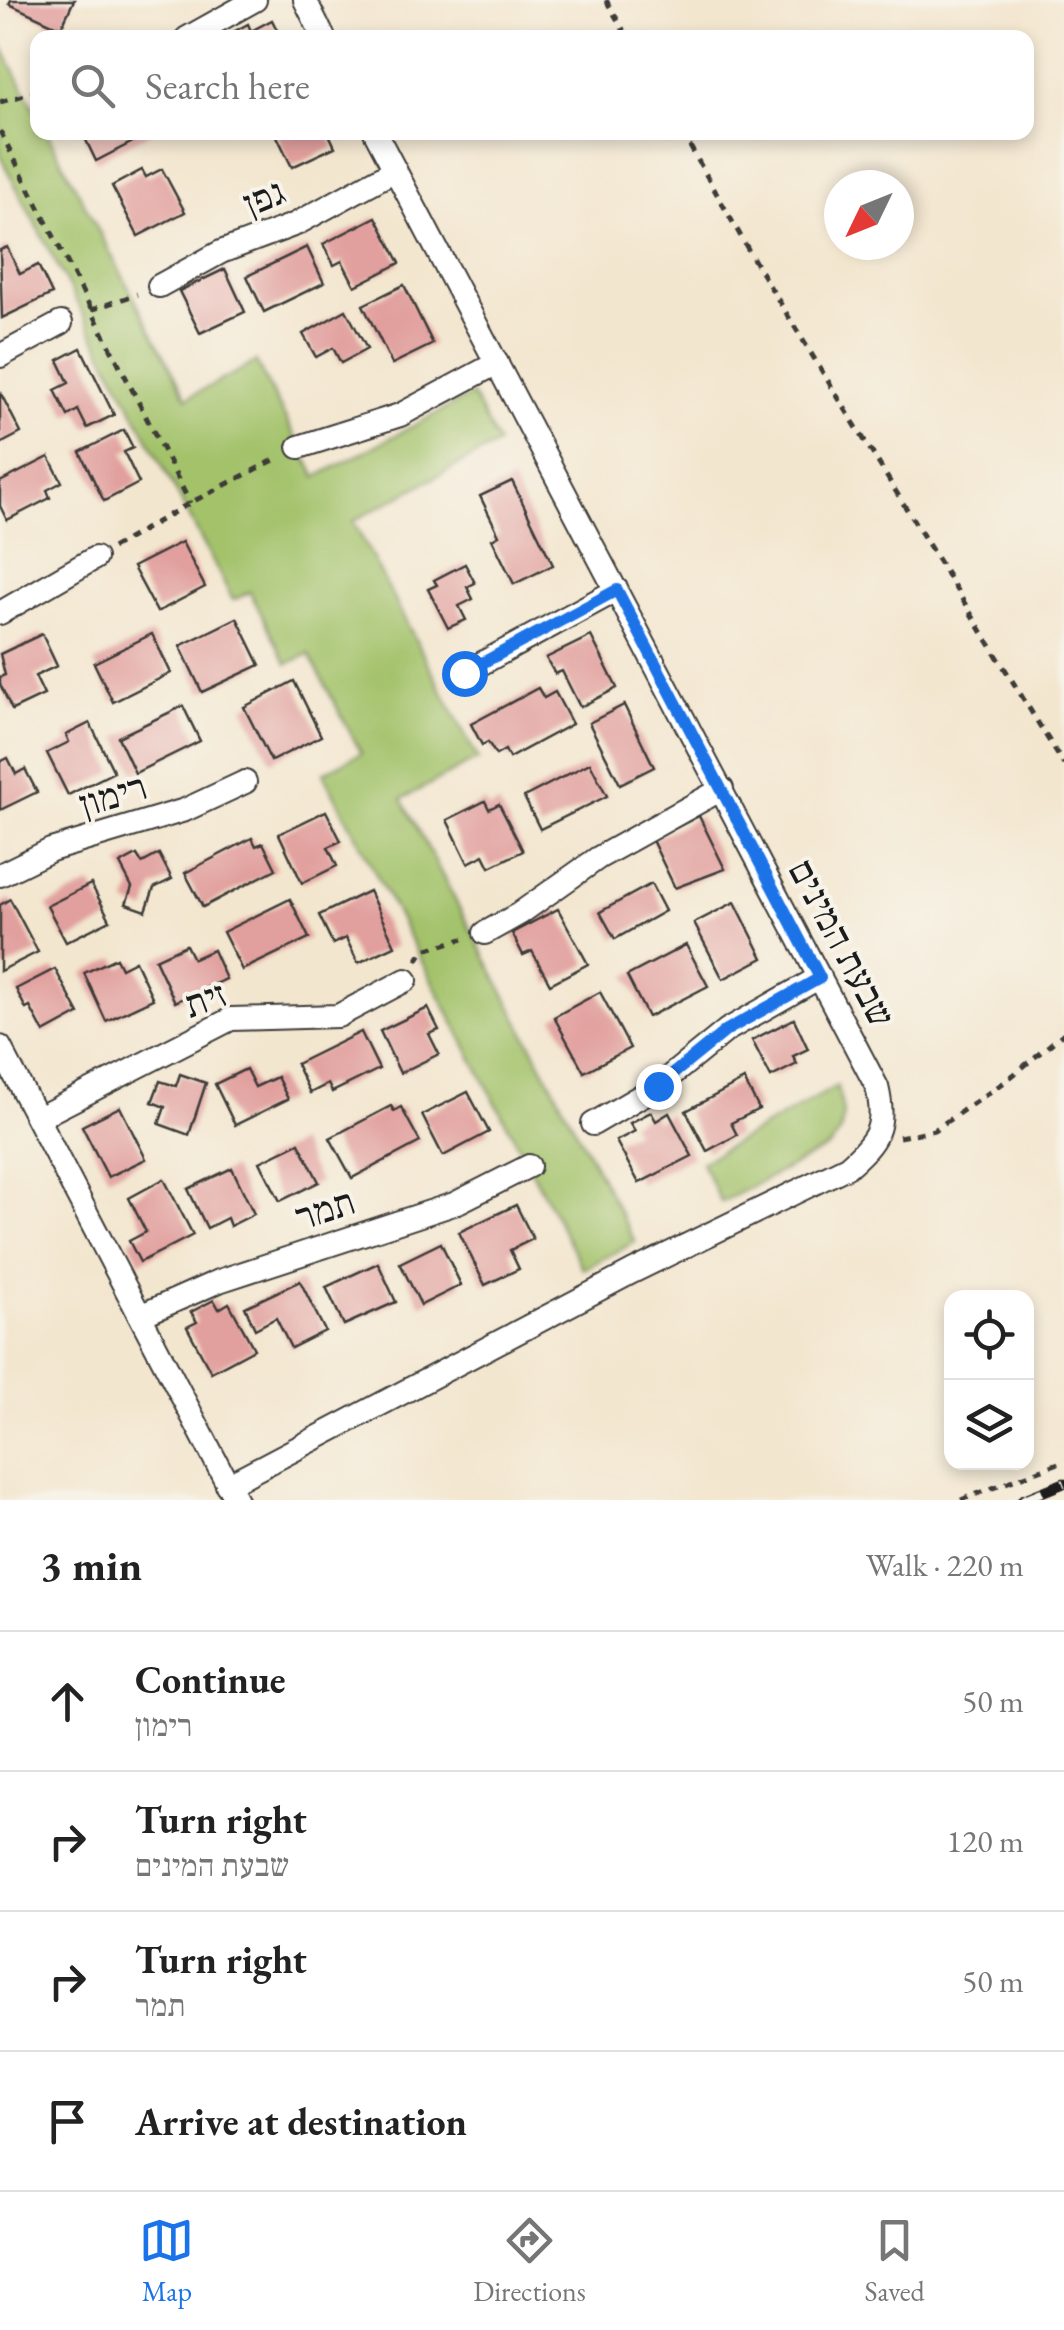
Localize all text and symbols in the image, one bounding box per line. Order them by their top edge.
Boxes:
search box [30,30,1034,140]
icon: search [65,58,120,113]
text: Search here [145,61,310,110]
street label: גפן [235,166,292,227]
north arrow [824,170,914,260]
route start [442,651,488,697]
street label: רימון [73,761,153,828]
street label: שבעת המינים [778,850,907,1035]
street label: זית [177,968,233,1029]
route end [636,1064,682,1110]
street label: תמר [289,1176,361,1241]
map controls [944,1290,1034,1470]
button: locate [944,1290,1034,1380]
button: layers [944,1380,1034,1470]
text: 3 min [40,1538,142,1593]
text: Walk · 220 m [866,1544,1024,1586]
text: Continue [135,1655,286,1704]
icon: ahead [40,1674,95,1729]
text: 50 m [962,1680,1024,1722]
text: רימון [135,1704,192,1746]
text: Turn right [135,1795,307,1844]
icon: right [40,1814,95,1869]
text: 120 m [947,1820,1024,1862]
text: שבעת המינים [135,1844,289,1886]
text: Turn right [135,1935,307,1984]
icon: right [40,1954,95,2009]
text: 50 m [962,1960,1024,2002]
text: תמר [135,1984,186,2026]
icon: arrive [40,2094,95,2149]
text: Arrive at destination [135,2097,467,2146]
tab: Map [139,2213,194,2309]
tab: Directions [473,2213,586,2309]
tab: Saved [865,2213,925,2309]

